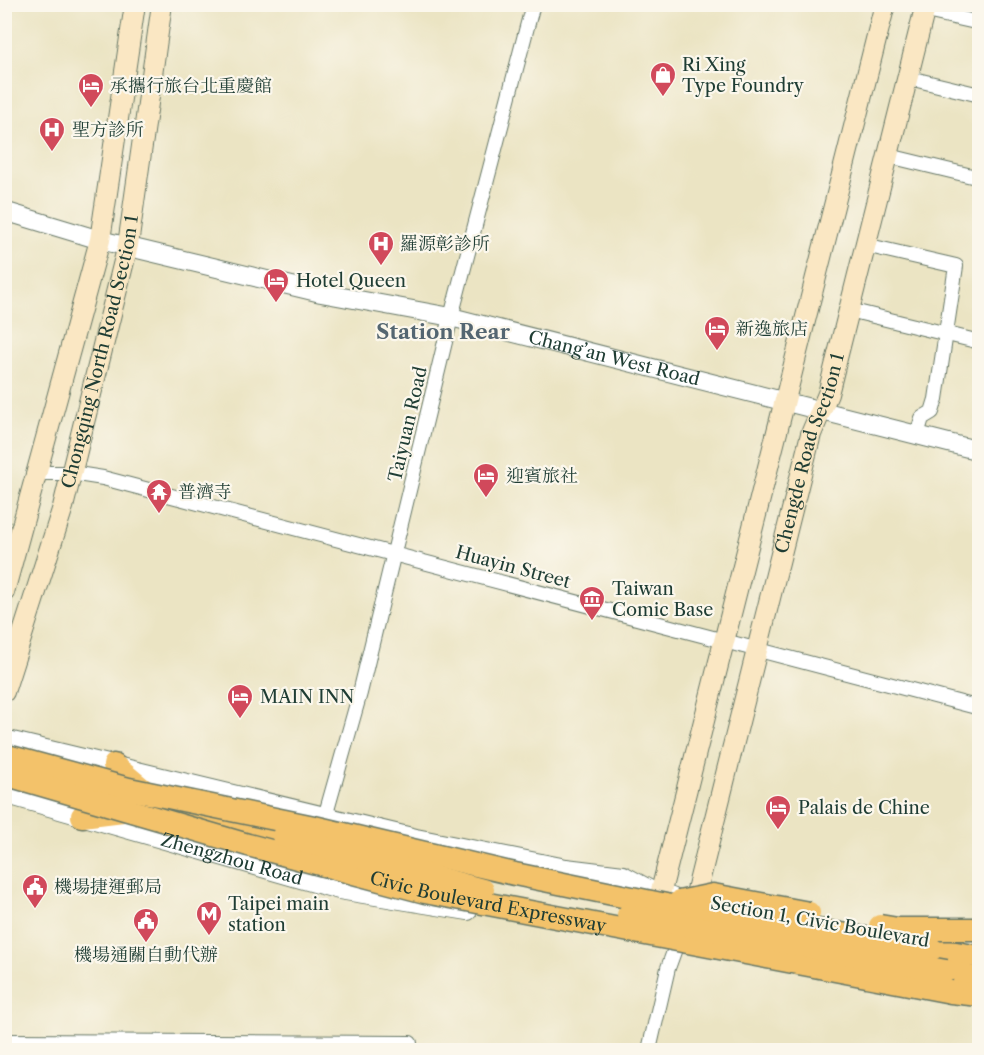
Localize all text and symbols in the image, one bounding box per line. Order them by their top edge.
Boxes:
place label: Ri Xing Type Foundry [682,54,805,97]
shop icon: Ri Xing Type Foundry [648,60,678,98]
hotel icon: 承攜行旅台北重慶館 [76,71,106,109]
place label: 承攜行旅台北重慶館 [110,75,272,97]
hospital icon: 聖方診所 [37,115,67,153]
place label: 聖方診所 [72,119,144,141]
street label: Chongqing North Road Section 1 [57,213,143,491]
hospital icon: 羅源彰診所 [366,229,396,267]
place label: 羅源彰診所 [400,233,490,255]
hotel icon: Hotel Queen [261,266,291,304]
place label: Hotel Queen [296,270,406,292]
hotel icon: 新逸旅店 [702,314,732,352]
place label: 新逸旅店 [736,318,808,340]
district label: Station Rear [376,319,511,344]
street label: Chang’an West Road [526,326,702,391]
street label: Chengde Road Section 1 [771,350,849,556]
street label: Taiyuan Road [384,364,432,484]
hotel icon: 迎賓旅社 [471,461,501,499]
place label: 迎賓旅社 [506,465,578,487]
temple icon: 普濟寺 [144,477,174,515]
place label: 普濟寺 [178,481,232,503]
street label: Huayin Street [453,541,573,593]
place label: Taiwan Comic Base [612,578,713,621]
museum icon: Taiwan Comic Base [577,584,607,622]
hotel icon: MAIN INN [225,682,255,720]
place label: MAIN INN [260,686,355,708]
hotel icon: Palais de Chine [763,793,793,831]
place label: Palais de Chine [798,797,930,819]
street label: Zhengzhou Road [158,829,305,890]
street label: Civic Boulevard Expressway [367,867,609,937]
public building icon: 機場捷運郵局 [20,872,50,910]
place label: 機場捷運郵局 [54,876,162,898]
street label: Section 1, Civic Boulevard [709,892,931,952]
place label: Taipei main station [228,893,329,936]
metro station icon: Taipei main station [194,899,224,937]
public building icon: 機場通關自動代辦 [131,906,161,944]
place label: 機場通關自動代辦 [74,944,218,966]

